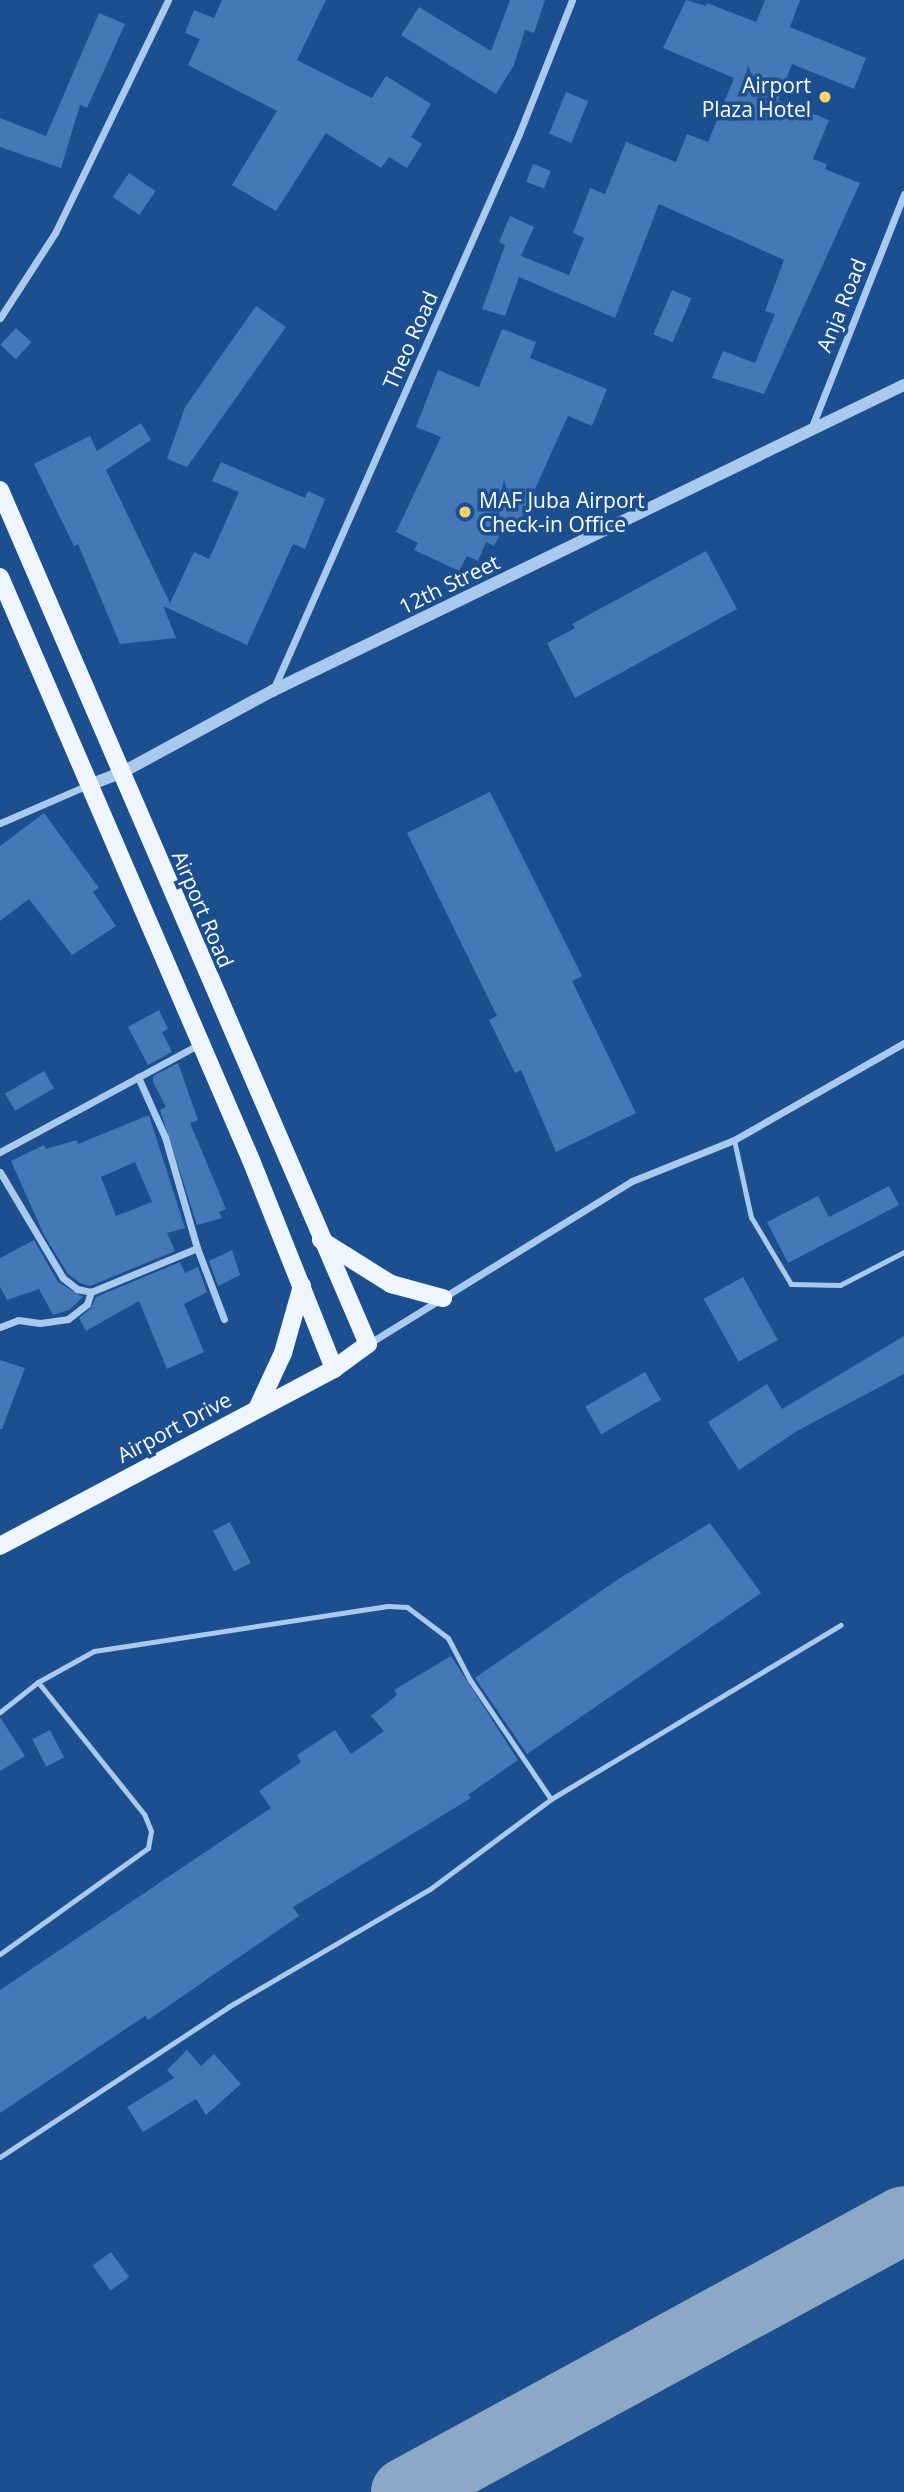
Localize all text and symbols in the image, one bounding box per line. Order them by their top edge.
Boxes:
place label: Airport Plaza Hotel [702,72,811,122]
marker: Airport Plaza Hotel [817,89,833,105]
street label: Anja Road [811,255,871,355]
street label: Theo Road [377,287,443,393]
place label: MAF Juba Airport Check-in Office [479,487,645,537]
marker: MAF Juba Airport Check-in Office [457,504,473,520]
street label: 12th Street [395,549,503,619]
street label: Airport Road [167,847,239,971]
street label: Airport Drive [113,1386,235,1468]

